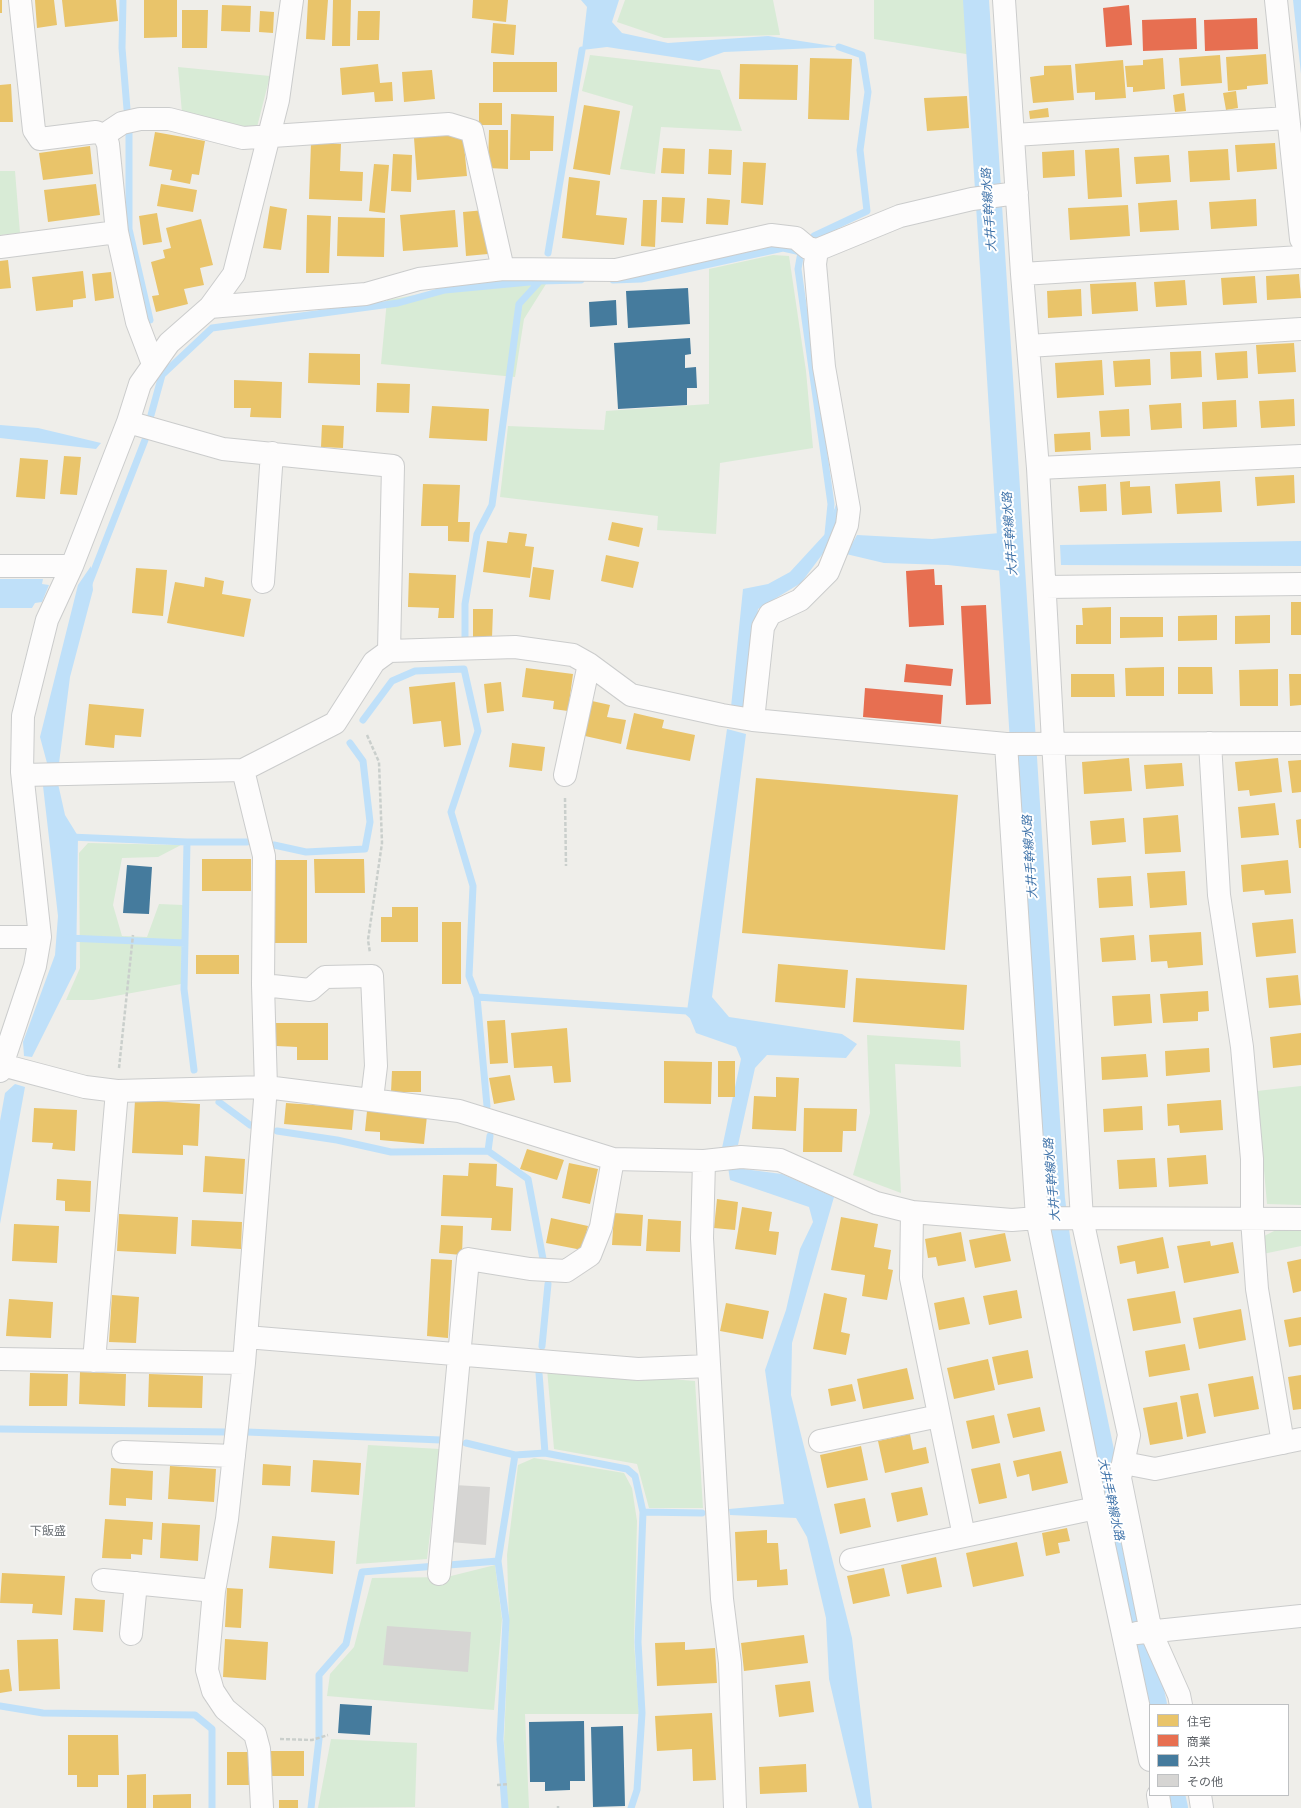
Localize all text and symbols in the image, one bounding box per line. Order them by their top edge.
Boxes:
water label: 大井手幹線水路 [979,168,999,252]
water label: 大井手幹線水路 [1000,492,1020,576]
water label: 大井手幹線水路 [1020,815,1040,899]
water label: 大井手幹線水路 [1041,1138,1063,1222]
water label: 大井手幹線水路 [1095,1456,1127,1542]
district label: 下飯盛 [30,1524,66,1538]
legend [1149,1704,1289,1796]
text: 住宅 [1187,1715,1211,1729]
text: 商業 [1187,1735,1211,1749]
text: 公共 [1187,1755,1211,1769]
text: その他 [1187,1775,1223,1789]

